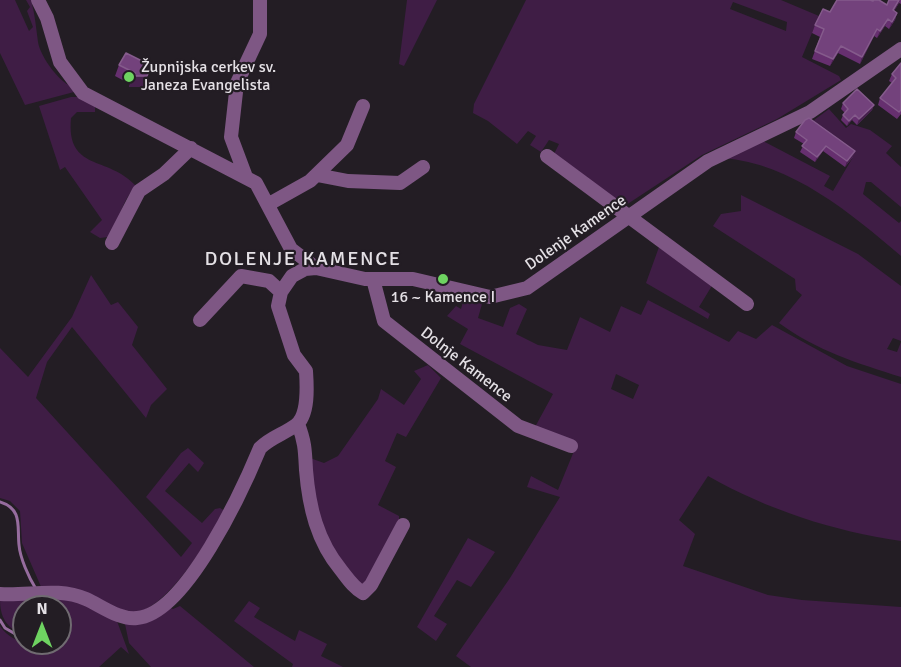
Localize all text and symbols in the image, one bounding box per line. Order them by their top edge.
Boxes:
place label: Župnijska cerkev sv. Janeza Evangelista [141,58,276,96]
marker: Župnijska cerkev sv. Janeza Evangelista [122,70,136,84]
street label: Dolenje Kamence [522,191,630,275]
district label: DOLENJE KAMENCE [204,248,402,272]
marker: 16 ~ Kamence I [436,272,450,286]
place label: 16 ~ Kamence I [391,288,495,308]
street label: Dolnje Kamence [416,323,516,407]
north arrow [12,595,72,655]
text: N [36,599,48,619]

